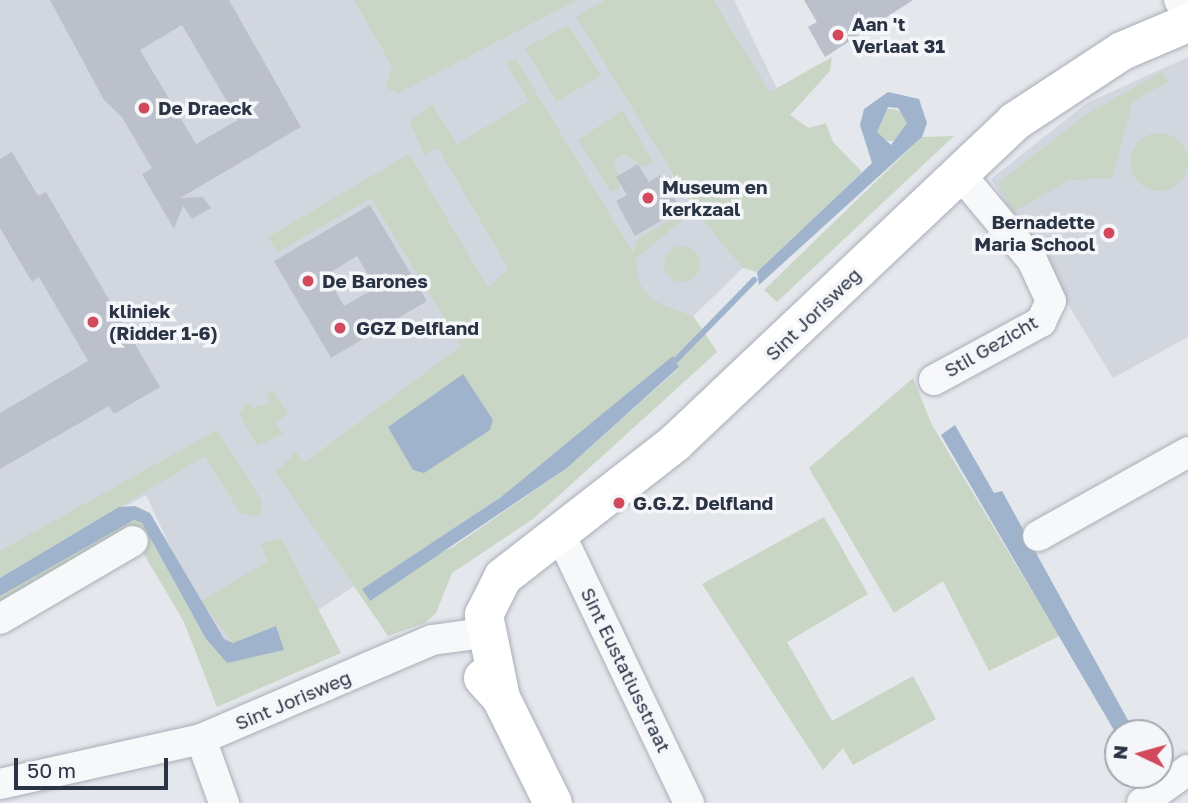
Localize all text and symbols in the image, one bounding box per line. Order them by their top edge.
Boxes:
place label: Aan 't Verlaat 31 [852,13,945,57]
marker: Aan 't Verlaat 31 [830,27,846,43]
place label: De Draeck [158,97,252,119]
marker: De Draeck [136,100,152,116]
place label: Museum en kerkzaal [662,176,767,220]
marker: Museum en kerkzaal [640,190,656,206]
place label: Bernadette Maria School [974,211,1095,255]
marker: Bernadette Maria School [1101,225,1117,241]
street label: Sint Jorisweg [761,263,865,365]
place label: De Barones [322,270,428,292]
marker: De Barones [300,273,316,289]
place label: kliniek (Ridder 1-6) [109,300,218,344]
street label: Stil Gezicht [940,310,1042,382]
marker: kliniek (Ridder 1-6) [83,312,103,332]
place label: GGZ Delfland [356,317,479,339]
marker: GGZ Delfland [330,318,350,338]
place label: G.G.Z. Delfland [633,492,773,514]
marker: G.G.Z. Delfland [611,495,627,511]
street label: Sint Eustatiusstraat [576,584,676,756]
street label: Sint Jorisweg [232,665,354,735]
north arrow [1104,719,1174,789]
scale bar [18,744,172,788]
text: N [1107,744,1132,761]
text: 50 m [27,757,76,783]

